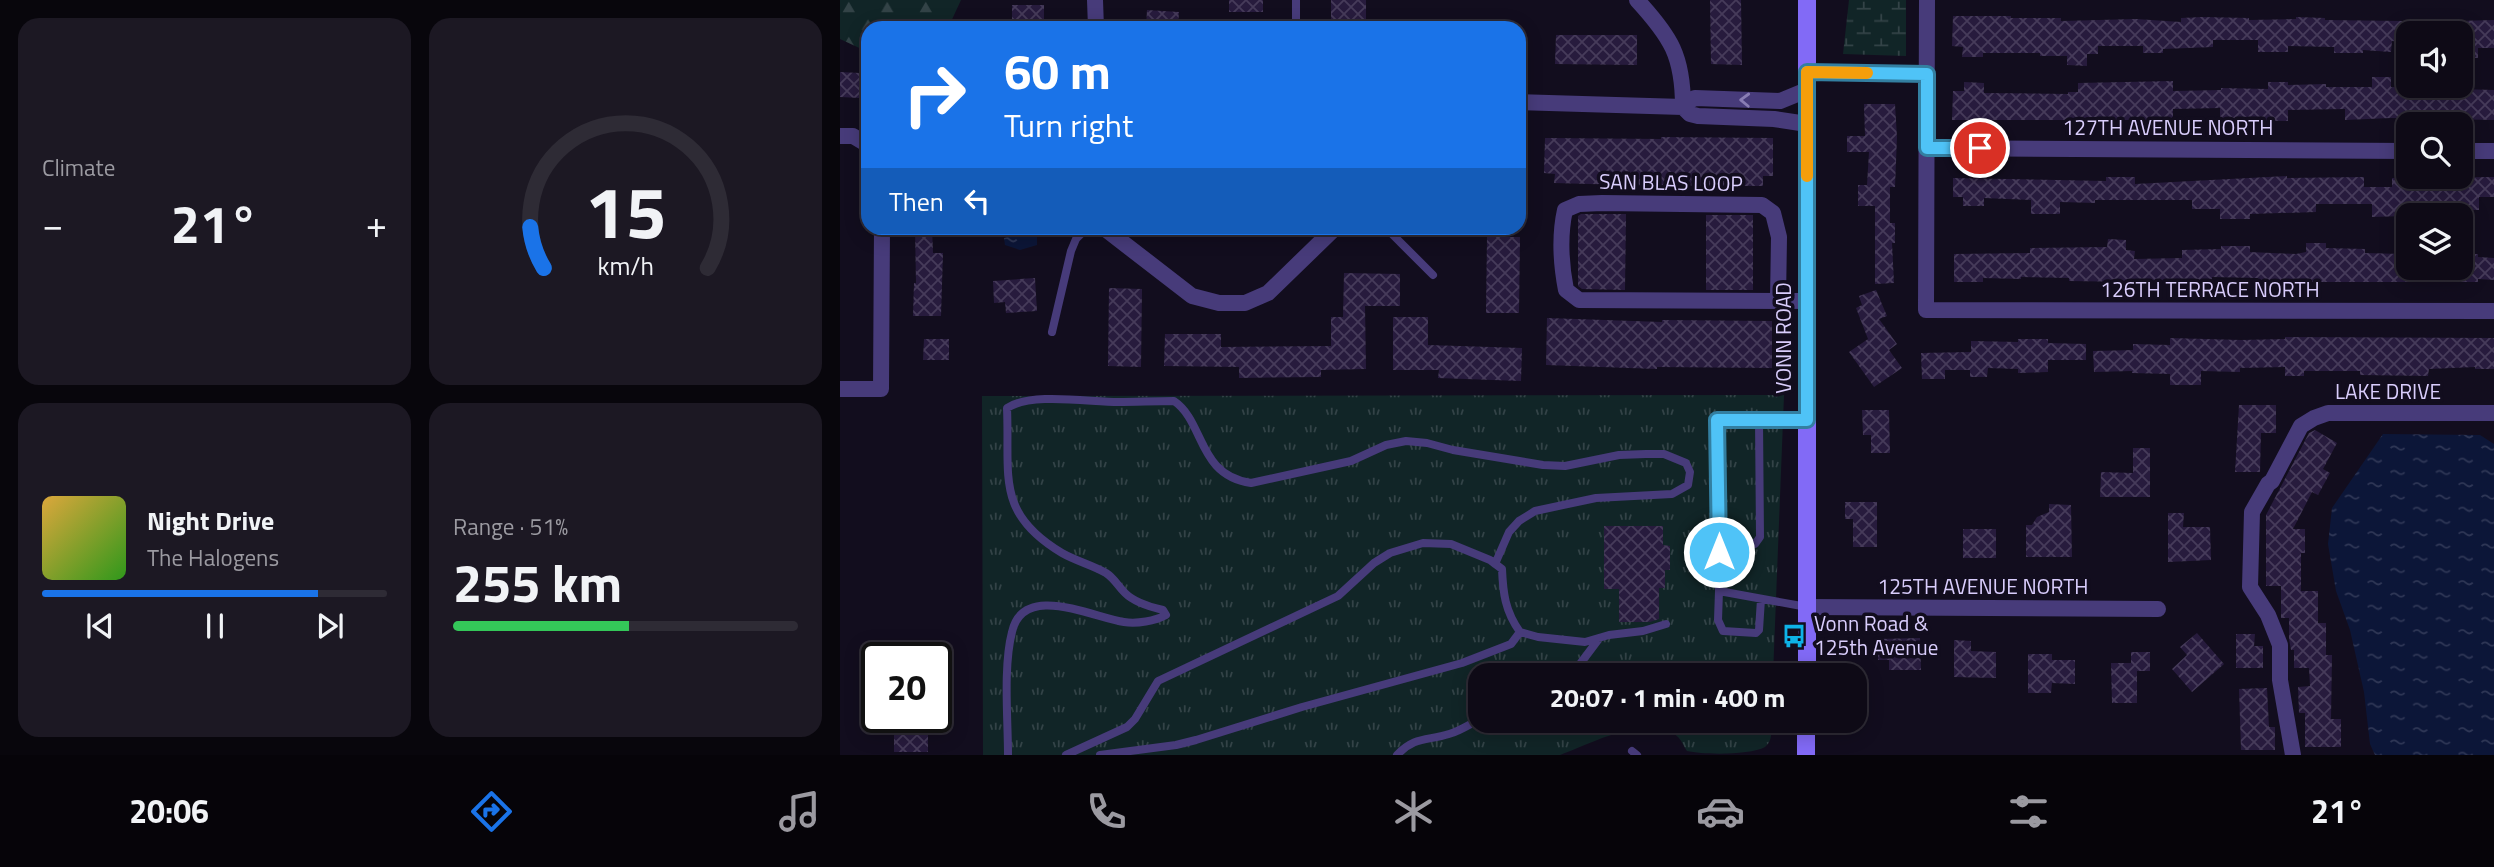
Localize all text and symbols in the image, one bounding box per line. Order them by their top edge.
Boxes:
map controls [2396,21,2473,280]
button: sound [2396,21,2473,98]
text: 60 m [1004,33,1111,108]
icon: right [889,49,980,140]
one-way arrow [1739,92,1749,108]
text: Turn right [1004,101,1133,149]
street label: 127TH AVENUE NORTH [2063,111,2273,143]
button: search [2396,112,2473,189]
pin [1950,118,2010,178]
icon: arrive [1961,129,1999,167]
text: Climate [42,150,115,185]
text: 15 [585,156,666,266]
street label: SAN BLAS LOOP [1599,165,1743,199]
text: Then [889,182,944,221]
icon: left [958,182,996,220]
text: 21° [171,184,258,263]
text: − [42,195,63,253]
text: + [366,195,387,253]
button: layers [2396,203,2473,280]
text: km/h [597,246,654,284]
street label: 126TH TERRACE NORTH [2100,273,2320,305]
street label: VONN ROAD [1767,282,1799,394]
street label: LAKE DRIVE [2335,375,2441,407]
text: Night Drive [147,501,274,540]
text: Range · 51% [453,509,568,544]
position arrow [1682,515,1756,589]
text: The Halogens [147,540,279,575]
text: 255 km [453,543,622,622]
street label: 125TH AVENUE NORTH [1878,570,2088,602]
icon: previous [81,607,119,645]
icon: pause [196,607,234,645]
icon: next [311,607,349,645]
place label: Vonn Road & 125th Avenue [1814,607,1938,663]
bus stop icon: Vonn Road & 125th Avenue [1780,622,1808,650]
speed limit sign: 20 [861,642,952,733]
text: 20:07 · 1 min · 400 m [1550,678,1785,717]
text: 20:06 [129,787,209,835]
icon: directions [467,787,516,836]
icon: music [775,787,824,836]
icon: phone [1082,787,1131,836]
icon: climate [1389,787,1438,836]
icon: car [1696,787,1745,836]
icon: filters [2004,787,2053,836]
text: 21° [2311,787,2365,835]

